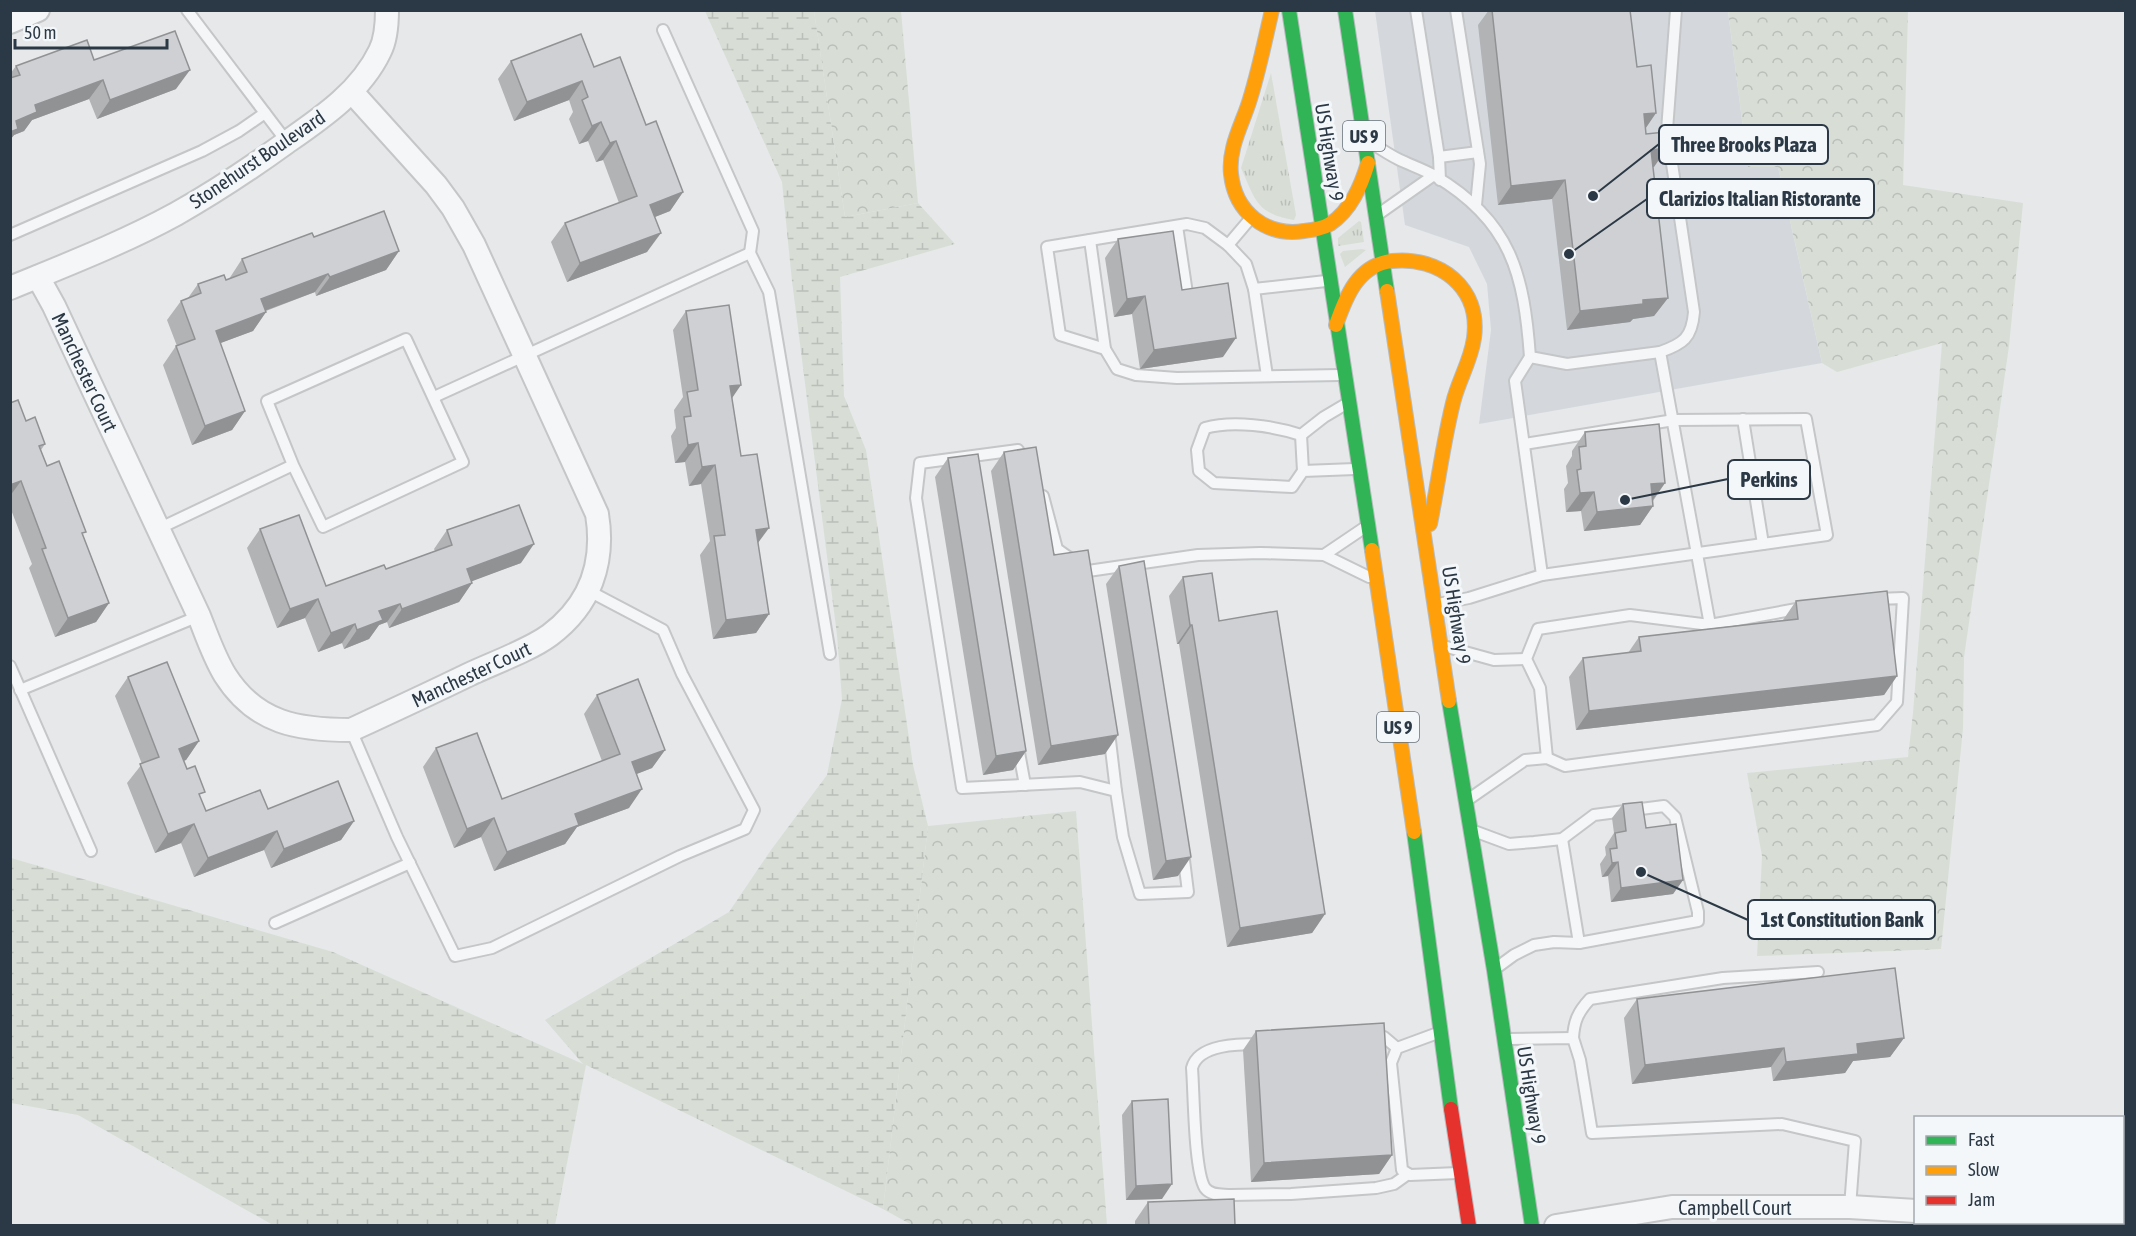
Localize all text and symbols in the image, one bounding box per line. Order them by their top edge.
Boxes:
scale bar [15,12,166,50]
text: 50 m [24,22,56,43]
street label: US Highway 9 [1311,101,1349,203]
street label: Stonehurst Boulevard [185,105,329,213]
road number: US 9 [1343,121,1385,151]
callout: Three Brooks Plaza [1659,125,1828,164]
text: Three Brooks Plaza [1671,132,1817,156]
callout: Clarizios Italian Ristorante [1647,179,1874,218]
text: Clarizios Italian Ristorante [1659,186,1861,210]
street label: Manchester Court [47,309,123,435]
callout: Perkins [1728,460,1810,499]
text: Perkins [1740,467,1798,491]
street label: US Highway 9 [1438,564,1476,666]
street label: Manchester Court [408,636,534,712]
road number: US 9 [1377,712,1419,742]
callout: 1st Constitution Bank [1748,900,1935,939]
text: 1st Constitution Bank [1760,907,1924,931]
street label: US Highway 9 [1513,1044,1551,1146]
legend [1914,1116,2124,1224]
text: Fast [1968,1129,1995,1150]
text: Slow [1968,1159,1999,1180]
text: Jam [1968,1189,1995,1210]
street label: Campbell Court [1678,1196,1792,1219]

